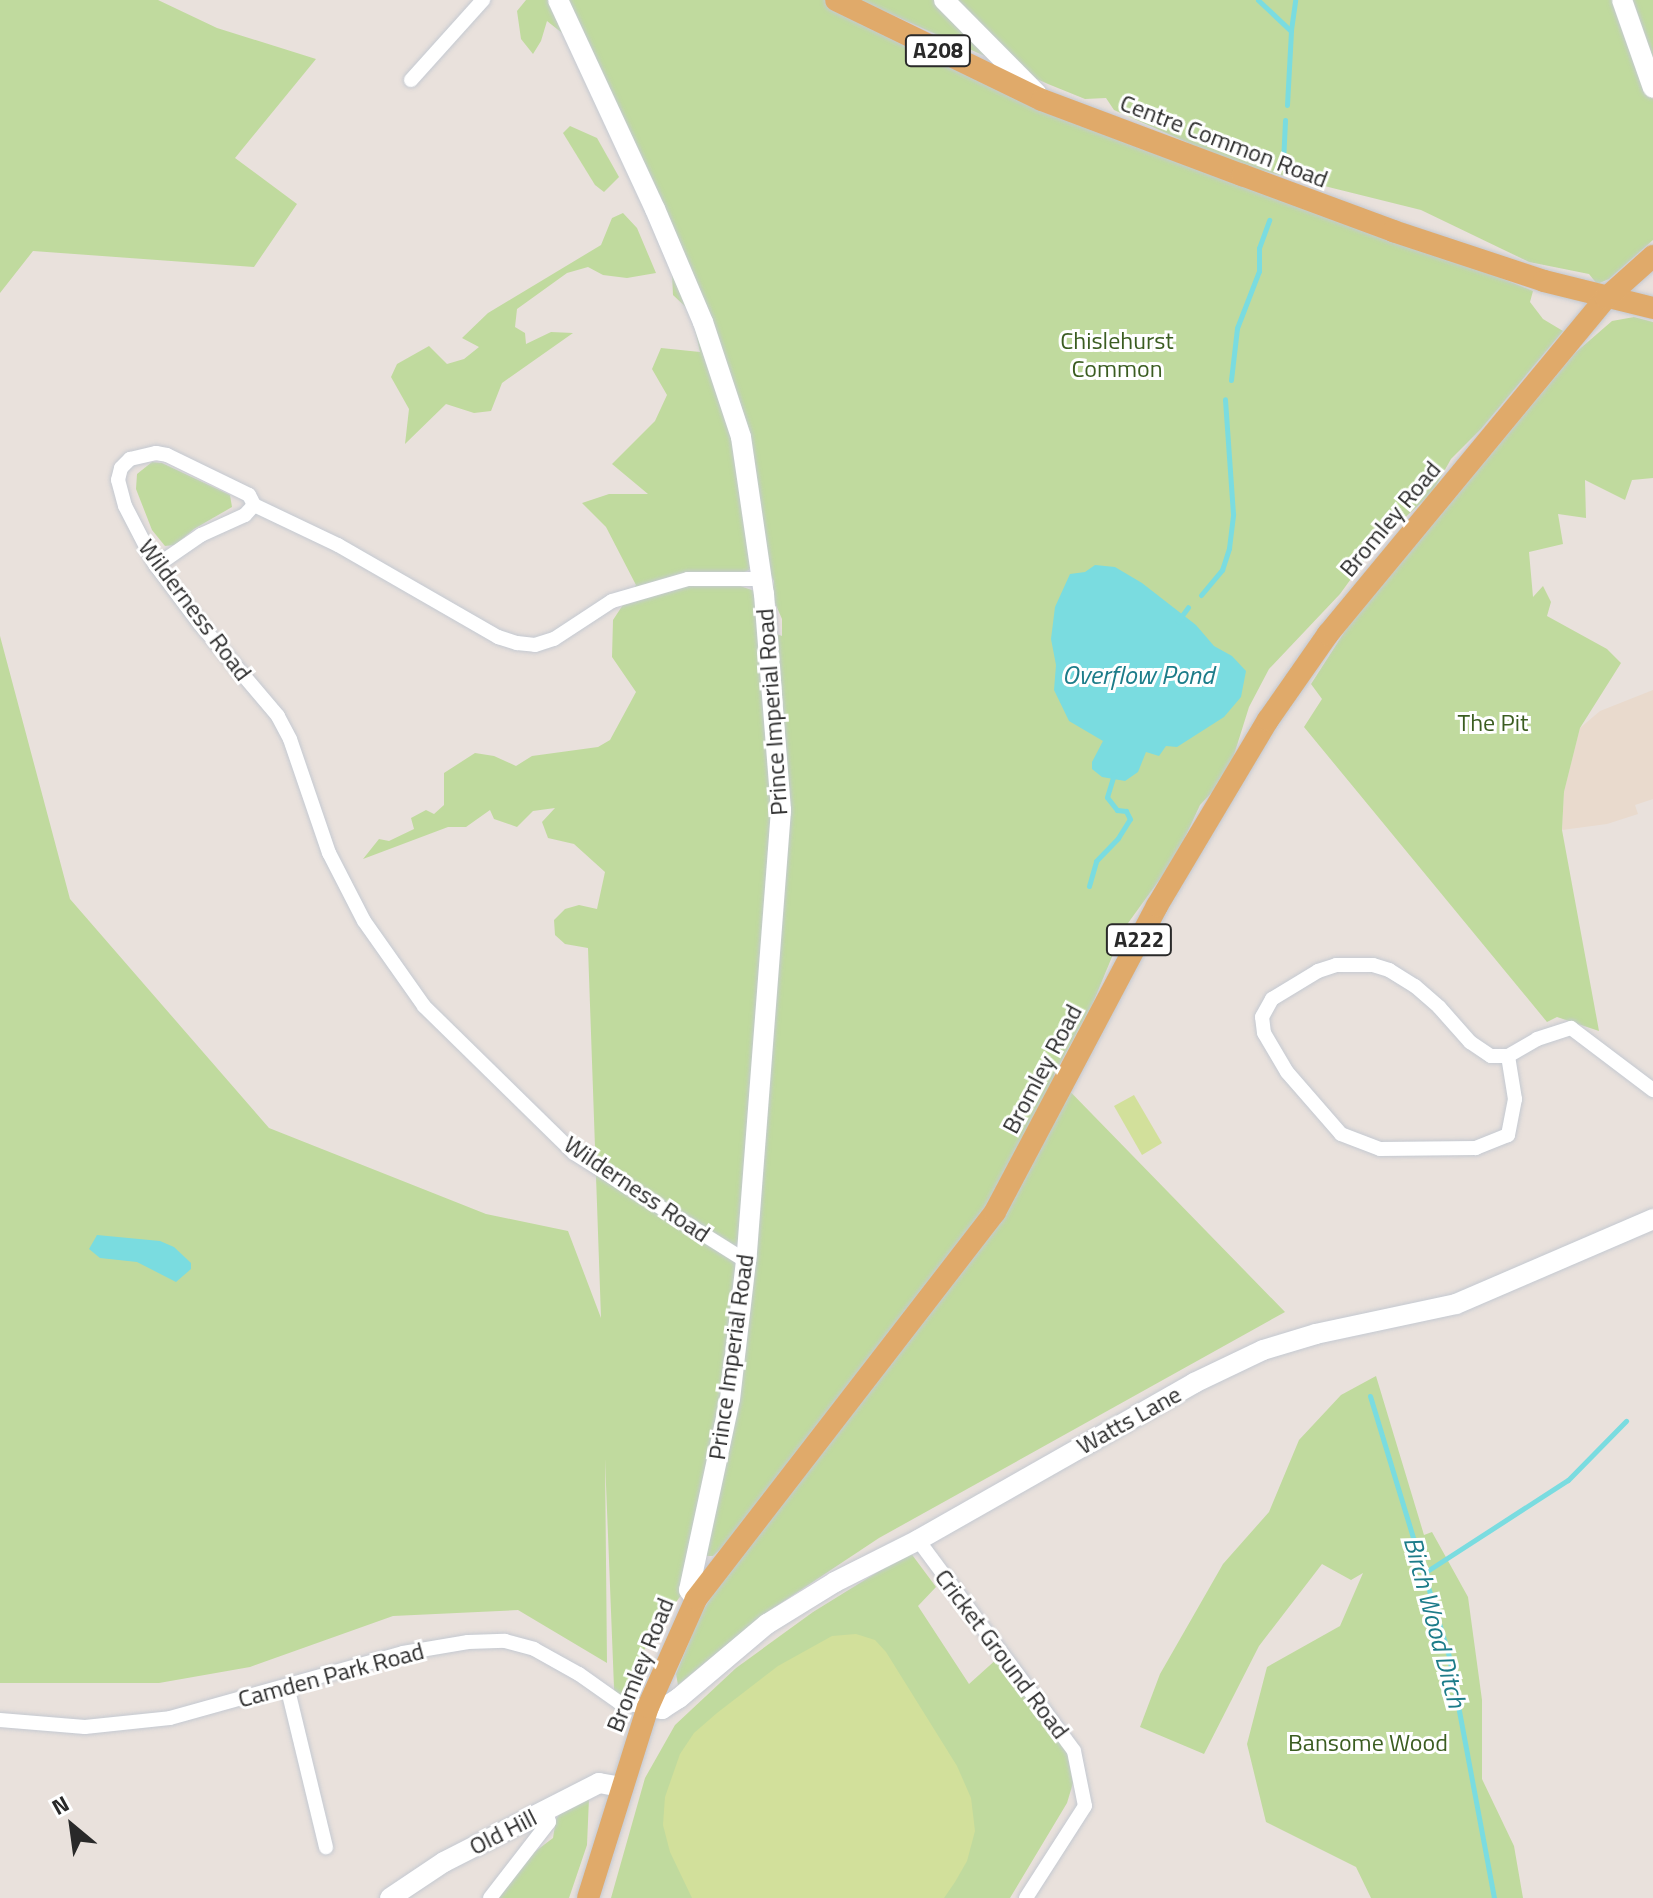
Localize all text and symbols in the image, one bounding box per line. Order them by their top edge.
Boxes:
road number: A208 [904,33,972,69]
street label: Centre Common Road [1116,88,1332,194]
park label: Chislehurst Common [1060,327,1174,383]
street label: Bromley Road [1333,455,1447,583]
street label: Wilderness Road [132,534,258,686]
street label: Prince Imperial Road [750,607,794,817]
water label: Overflow Pond [1062,659,1214,691]
park label: The Pit [1458,709,1528,737]
road number: A222 [1105,922,1173,958]
street label: Bromley Road [996,1000,1088,1138]
street label: Wilderness Road [559,1130,715,1248]
street label: Prince Imperial Road [702,1252,760,1462]
street label: Watts Lane [1072,1380,1186,1460]
water label: Birch Wood Ditch [1397,1533,1473,1711]
street label: Cricket Ground Road [929,1563,1075,1745]
street label: Bromley Road [600,1594,680,1736]
street label: Camden Park Road [235,1636,427,1714]
park label: Bansome Wood [1288,1729,1448,1757]
north arrow [32,1786,112,1866]
text: N [45,1786,75,1824]
street label: Old Hill [464,1803,542,1861]

